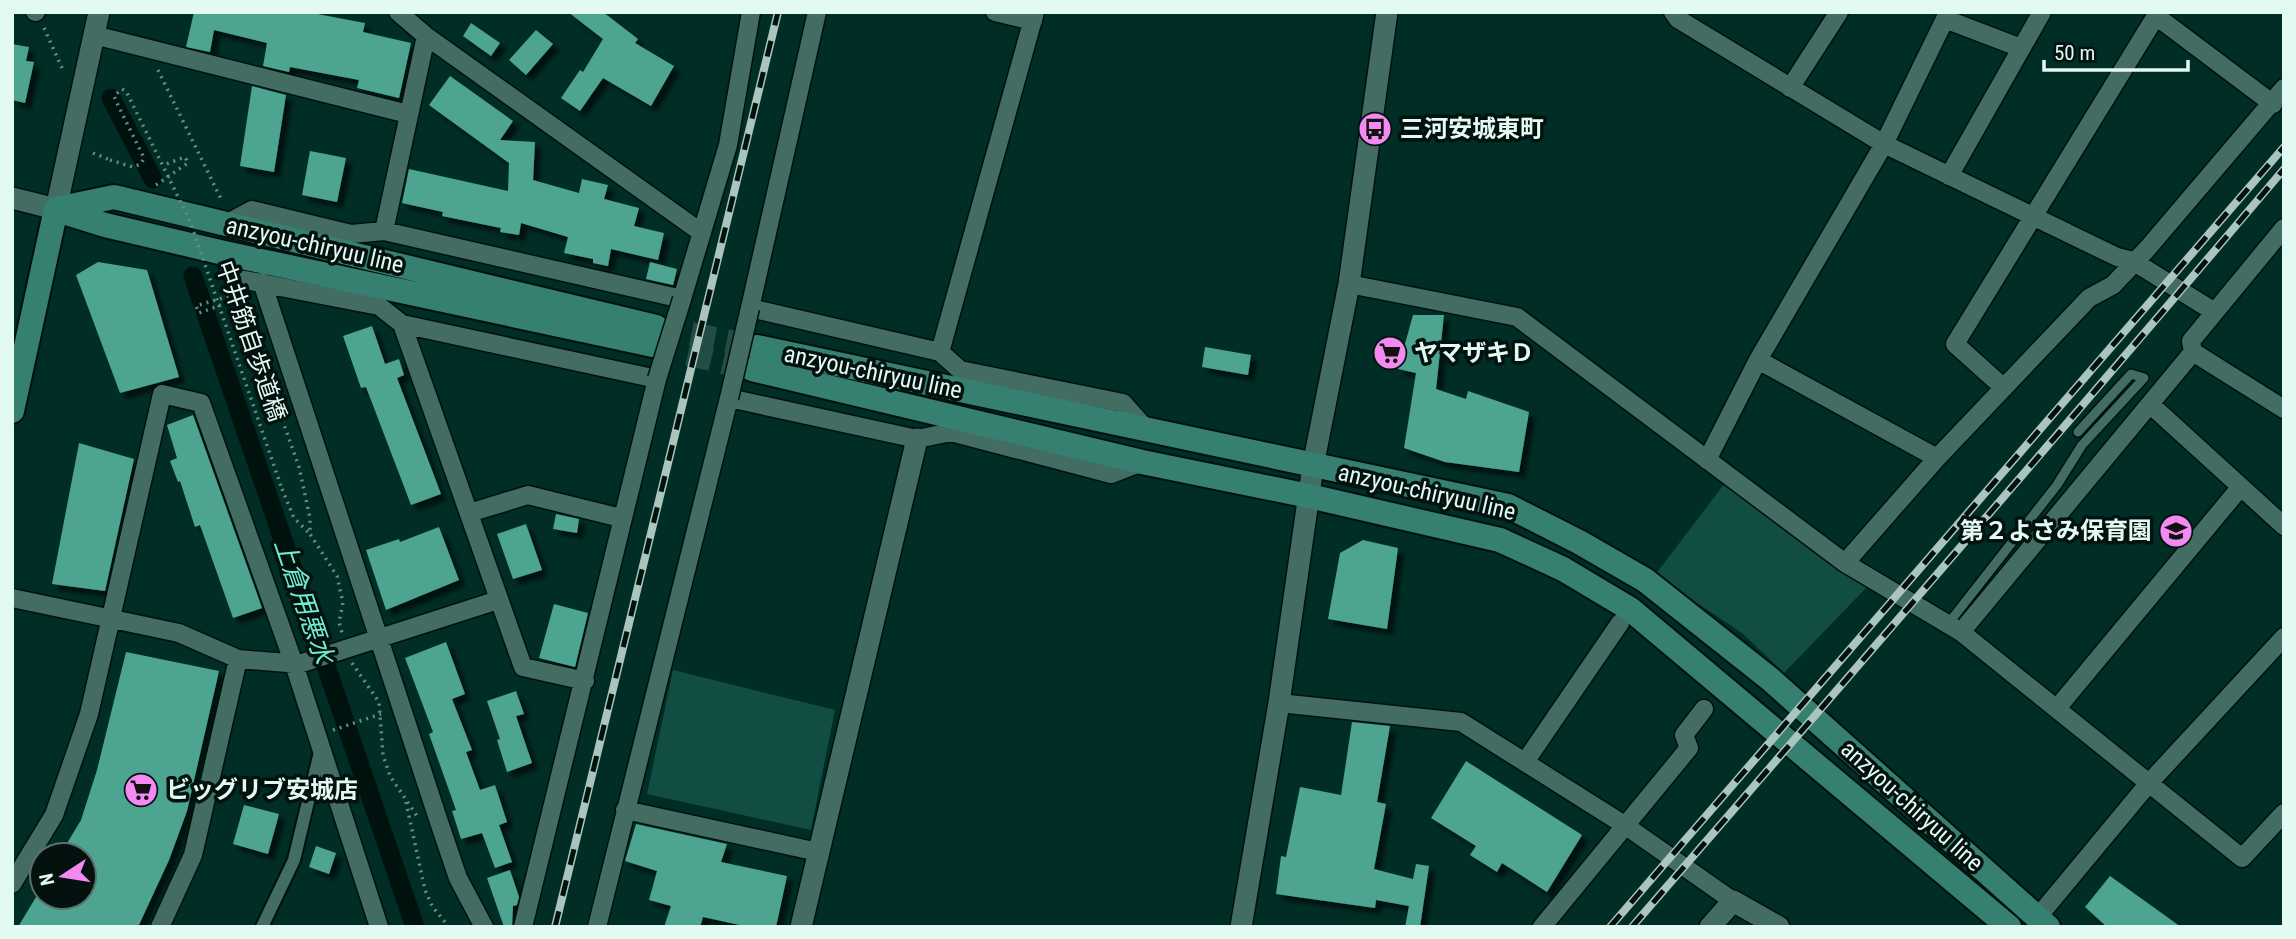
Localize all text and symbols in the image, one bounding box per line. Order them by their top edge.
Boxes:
scale bar [2044,28,2188,72]
text: 50 m [2054,41,2095,65]
bus stop icon: 三河安城東町 [1356,110,1394,148]
place label: 三河安城東町 [1400,115,1544,143]
street label: anzyou-chiryuu line [223,211,407,279]
street label: 中井筋自歩道橋 [210,257,292,425]
supermarket icon: ヤマザキＤ [1371,334,1409,372]
street label: anzyou-chiryuu line [781,339,965,405]
place label: ヤマザキＤ [1414,339,1534,367]
street label: anzyou-chiryuu line [1335,458,1519,526]
school or university icon: 第２よさみ保育園 [2157,512,2195,550]
place label: 第２よさみ保育園 [1960,517,2152,545]
water label: 上倉用悪水 [269,535,340,670]
street label: anzyou-chiryuu line [1835,735,1989,877]
supermarket icon: ビッグリブ安城店 [122,771,160,809]
place label: ビッグリブ安城店 [166,776,358,804]
north arrow [28,841,98,911]
text: N [34,871,59,888]

